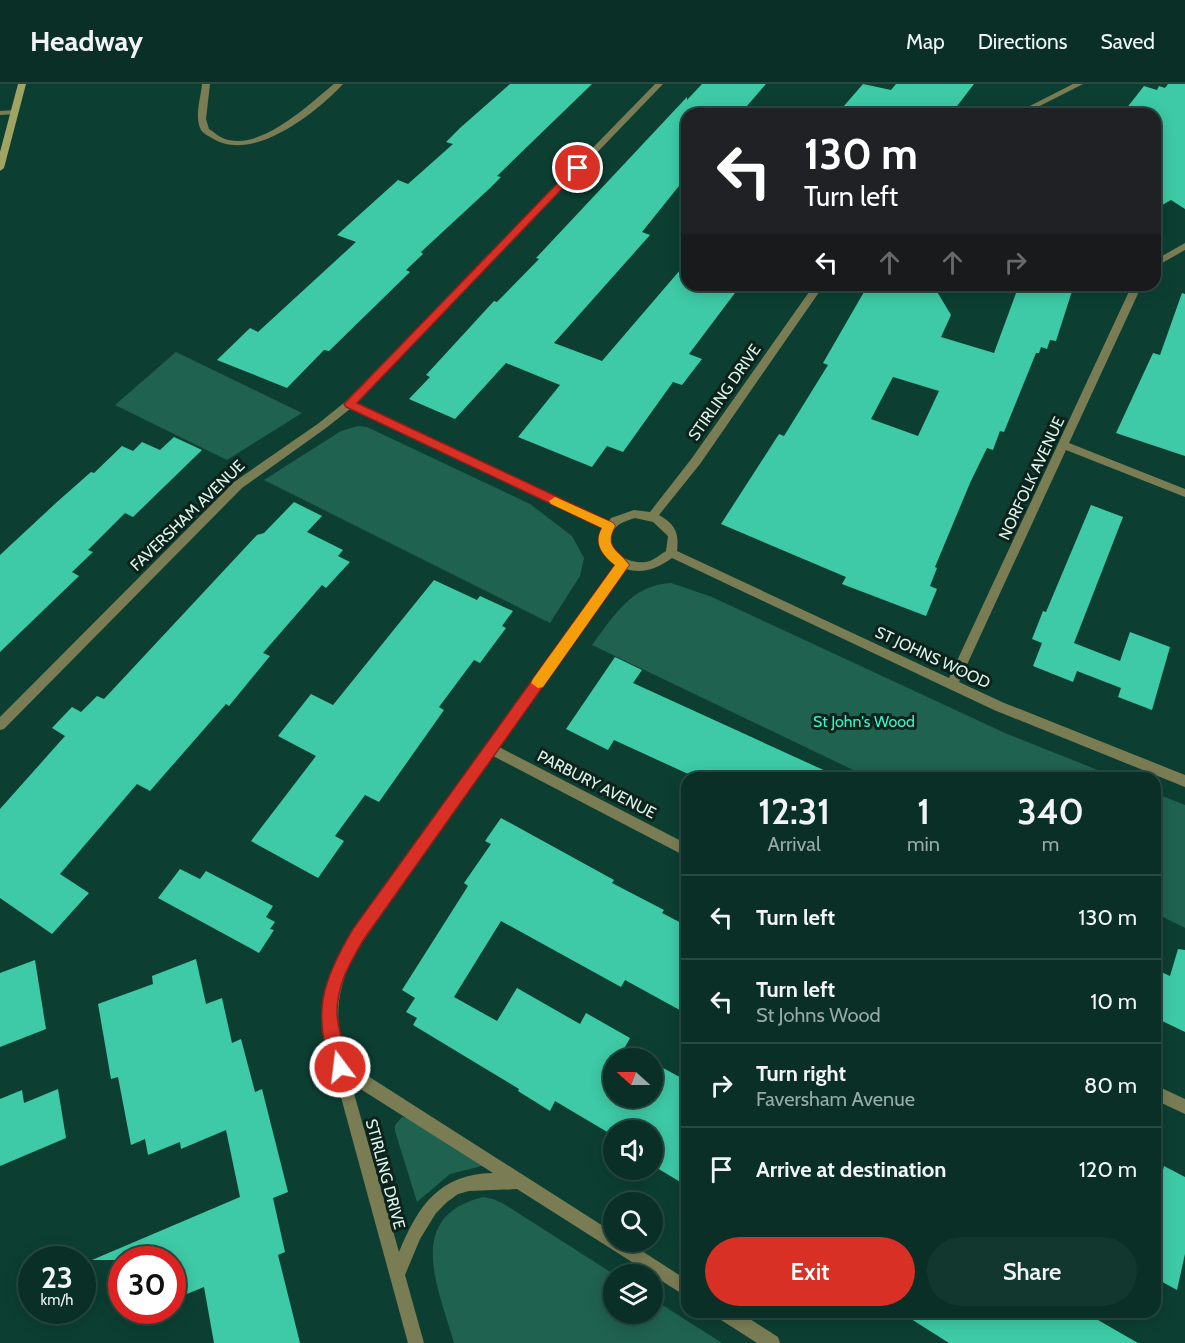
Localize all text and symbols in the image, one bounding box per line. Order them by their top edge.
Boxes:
text: Headway [30,24,143,58]
text: Map [906,29,945,54]
text: Directions [978,29,1067,54]
text: Saved [1100,29,1155,54]
text: 130 m [804,128,918,180]
icon: left [705,132,783,210]
pin [552,142,603,193]
icon: arrive [561,151,594,184]
text: Turn left [804,180,898,213]
icon: left [810,246,843,279]
icon: ahead [873,246,906,279]
icon: ahead [936,246,969,279]
icon: right [999,246,1032,279]
street label: STIRLING DRIVE [684,340,765,444]
street label: NORFOLK AVENUE [995,413,1068,543]
street label: FAVERSHAM AVENUE [126,456,248,575]
street label: ST JOHNS WOOD [872,622,993,692]
park label: St John's Wood [813,712,915,731]
street label: PARBURY AVENUE [534,746,659,823]
text: 12:31 [758,789,830,833]
text: 1 [917,789,930,833]
text: 340 [1017,789,1084,833]
text: Arrival [767,832,821,856]
text: min [907,832,940,856]
text: m [1042,832,1059,856]
icon: left [705,901,738,934]
text: Turn left [756,904,835,931]
text: 130 m [1078,904,1137,931]
text: Turn left [756,976,835,1003]
icon: left [705,985,738,1018]
text: 10 m [1090,988,1137,1015]
text: St Johns Wood [756,1003,880,1027]
position arrow [308,1035,372,1099]
north arrow [603,1048,663,1108]
map controls [603,1048,663,1324]
text: Turn right [756,1060,846,1087]
icon: right [705,1069,738,1102]
text: 80 m [1084,1072,1137,1099]
text: Faversham Avenue [756,1087,915,1111]
street label: STIRLING DRIVE [362,1117,409,1231]
button: sound [603,1120,663,1180]
icon: arrive [705,1153,738,1186]
text: Arrive at destination [756,1156,946,1183]
text: 120 m [1079,1156,1137,1183]
button: search [603,1192,663,1252]
button: Exit [705,1237,915,1306]
button: Share [927,1237,1137,1306]
speed limit sign: 30 [108,1246,186,1324]
text: 23 [41,1259,73,1296]
button: layers [603,1264,663,1324]
text: km/h [41,1291,73,1309]

